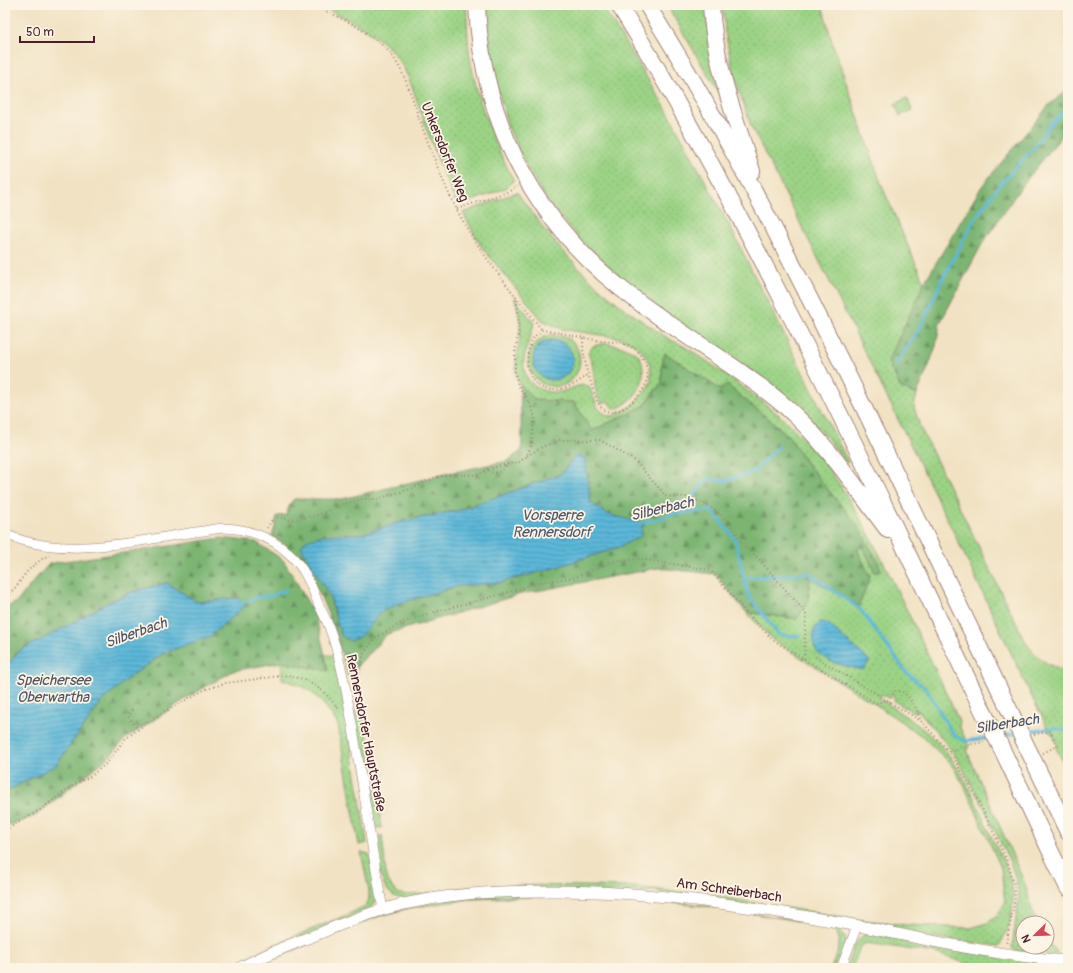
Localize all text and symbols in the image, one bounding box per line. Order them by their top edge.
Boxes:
scale bar [20,18,94,44]
text: 50 m [26,25,54,40]
street label: Unkersdorfer Weg [417,100,473,204]
water label: Silberbach [629,492,696,525]
water label: Vorsperre Rennersdorf [513,506,594,542]
water label: Silberbach [103,613,170,652]
street label: Rennersdorfer Hauptstraße [342,653,390,813]
water label: Speichersee Oberwartha [16,671,92,707]
water label: Silberbach [974,709,1041,738]
street label: Am Schreiberbach [675,874,783,906]
north arrow [1015,915,1055,955]
text: N [1019,932,1034,945]

